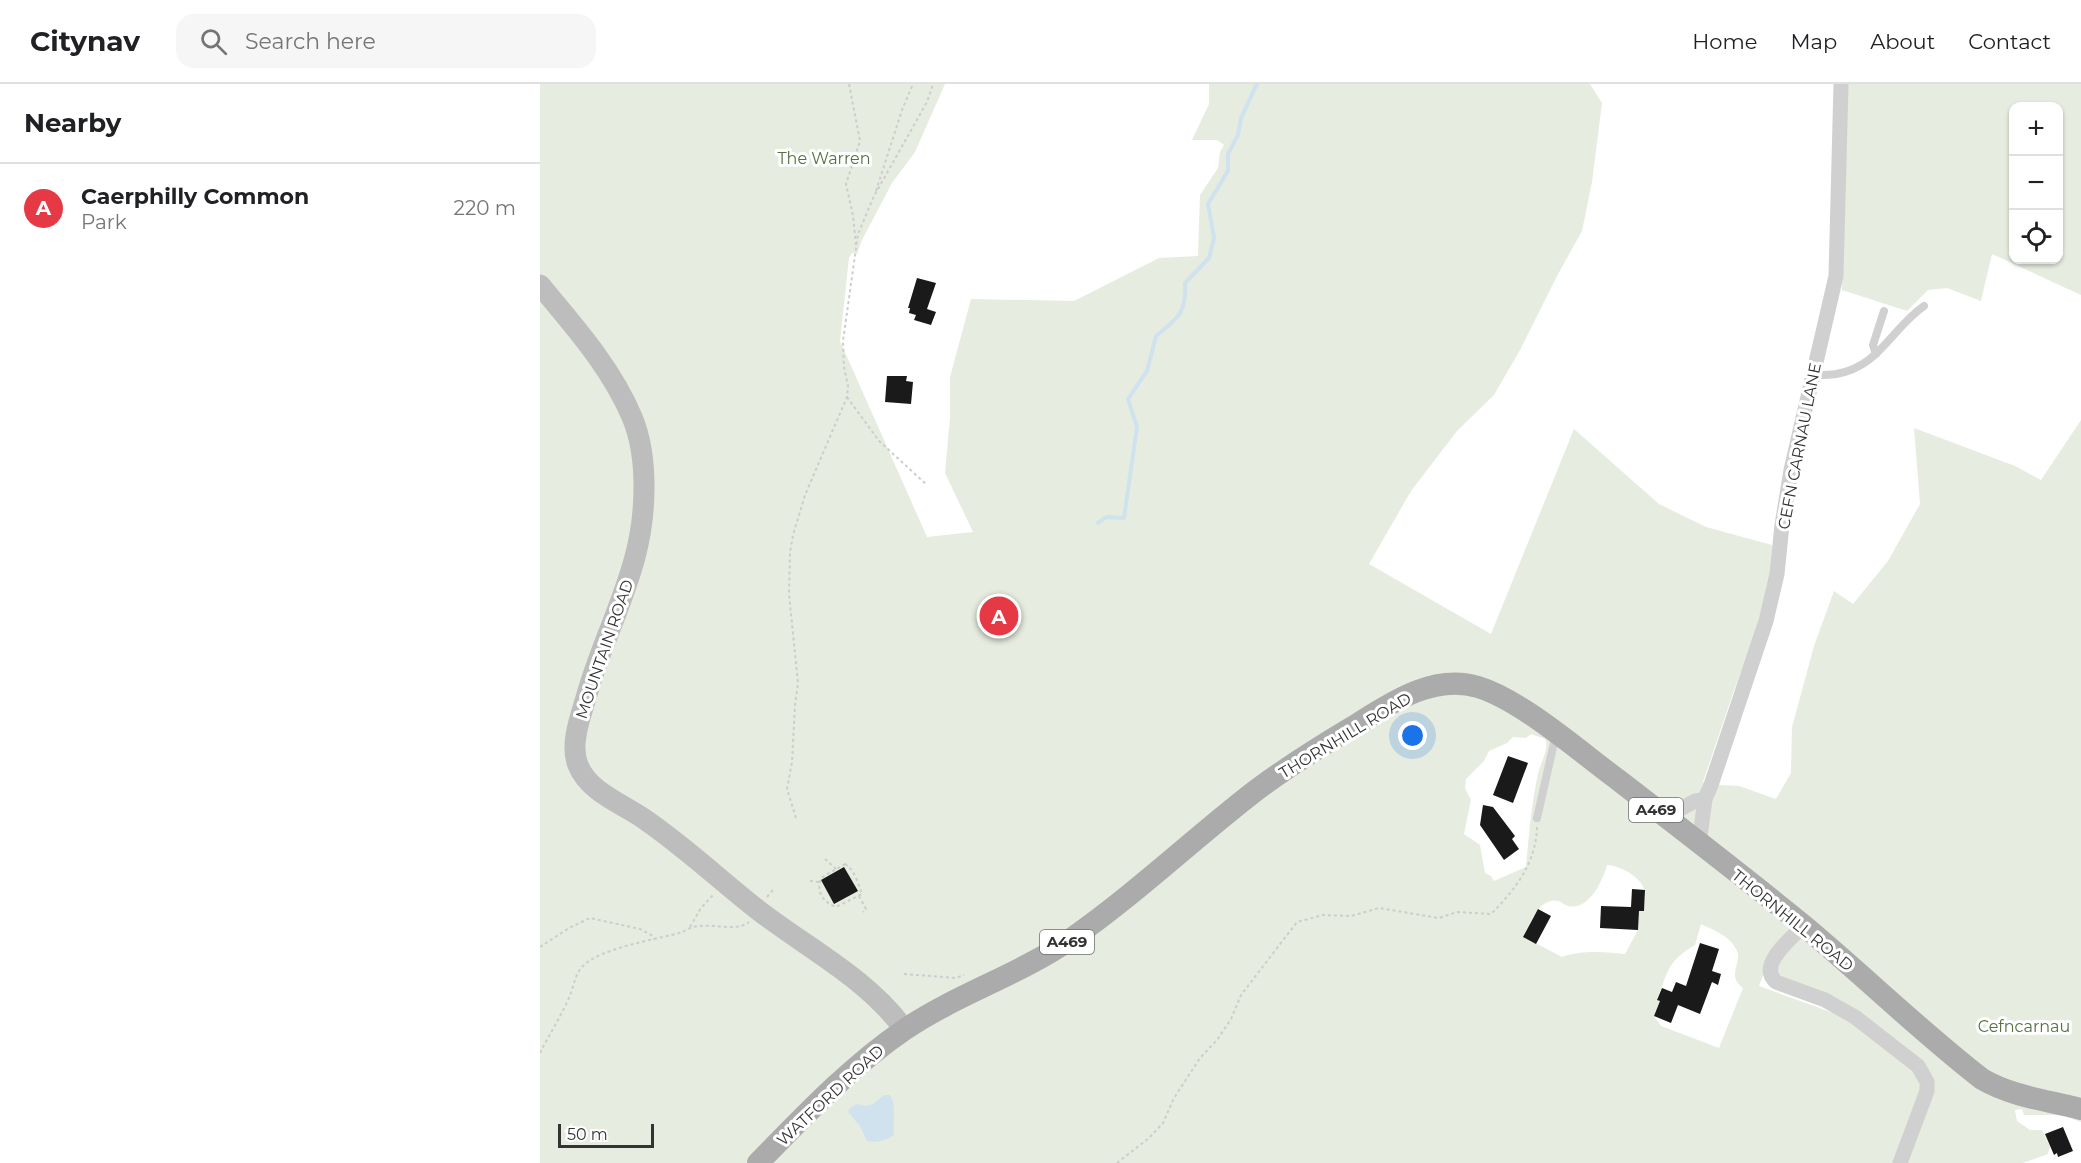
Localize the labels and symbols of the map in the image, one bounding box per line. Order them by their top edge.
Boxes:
park label: The Warren [777,149,871,168]
street label: CEFN CARNAU LANE [1774,361,1825,531]
street label: MOUNTAIN ROAD [572,577,637,721]
pin: A [980,594,1018,638]
street label: THORNHILL ROAD [1276,689,1415,782]
your location [1398,721,1427,750]
road number: A469 [1629,798,1683,822]
street label: THORNHILL ROAD [1728,866,1857,975]
road number: A469 [1040,930,1094,954]
park label: Cefncarnau [1978,1017,2070,1036]
street label: WATFORD ROAD [773,1041,888,1150]
scale bar [558,1121,654,1148]

